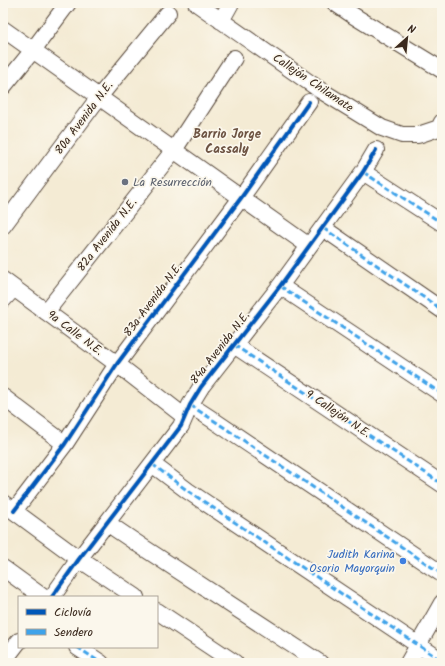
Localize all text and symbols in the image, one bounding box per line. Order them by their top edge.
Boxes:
north arrow [387,18,427,58]
text: N [404,20,418,40]
street label: Callejón Chilamate [269,49,358,118]
street label: 80a Avenida N.E. [50,77,118,159]
district label: Barrio Jorge Cassaly [193,124,262,160]
place label: La Resurrección [133,173,212,192]
marker: La Resurrección [120,177,130,187]
street label: 82a Avenida N.E. [72,194,142,276]
street label: 83a Avenida N.E. [119,259,187,341]
street label: 9a Calle N.E. [43,306,107,361]
street label: 84a Avenida N.E. [185,307,255,389]
street label: 9 Callejón N.E. [301,385,375,443]
place label: Judith Karina Osorio Mayorquin [309,545,395,578]
marker: Judith Karina Osorio Mayorquin [398,556,408,566]
legend [18,596,158,648]
text: Ciclovía [54,603,92,622]
text: Sendero [54,623,93,642]

